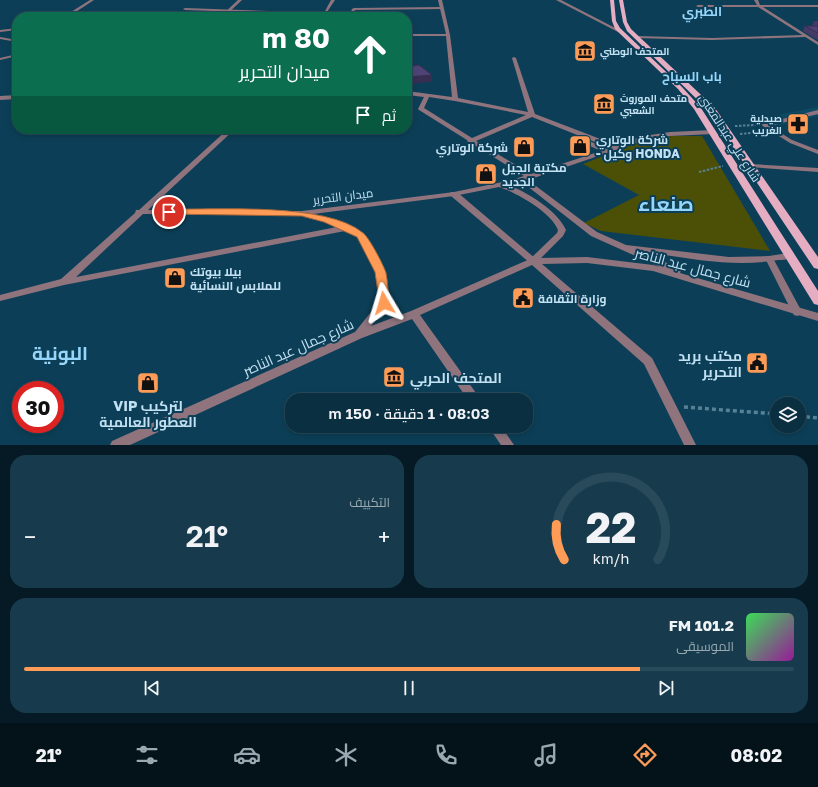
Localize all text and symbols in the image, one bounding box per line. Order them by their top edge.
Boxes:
district label: الطبري [682,3,722,23]
text: 80 m [262,21,330,54]
icon: ahead [344,28,396,80]
museum icon: المتحف الوطني [572,38,598,64]
place label: المتحف الوطني [600,45,670,60]
text: ميدان التحرير [239,60,330,82]
district label: باب السباح [662,68,722,85]
museum icon: متحف الموروث الشعبي [591,91,617,117]
street label: شارع علي عبدالمغني [694,91,764,186]
place label: متحف الموروث الشعبي [620,92,687,119]
icon: arrive [352,104,374,126]
text: ثم [382,106,396,124]
pharmacy icon: صيدلية الغريب [785,111,811,137]
place label: صيدلية الغريب [750,112,782,137]
place label: شركة الوتاري - وكيل HONDA [596,132,680,162]
shop icon: شركة الوتاري - وكيل HONDA [567,133,593,159]
shop icon: شركة الوتاري [511,134,537,160]
place label: شركة الوتاري [436,140,508,158]
place label: مكتبة الجيل الجديد [502,160,567,189]
shop icon: مكتبة الجيل الجديد [473,161,499,187]
street label: ميدان التحرير [311,185,374,207]
district label: صنعاء [638,191,694,215]
pin [152,195,186,229]
icon: arrive [158,201,180,223]
street label: شارع جمال عبد الناصر [632,243,753,292]
place label: بيلا بيوتك للملابس النسائية [190,264,281,294]
shop icon: بيلا بيوتك للملابس النسائية [162,265,188,291]
position arrow [363,282,405,324]
public building icon: وزارة الثقافة [510,285,536,311]
place label: وزارة الثقافة [538,291,607,307]
street label: شارع جمال عبد الناصر [239,315,356,380]
district label: البونية [32,341,88,365]
place label: مكتب بريد التحرير [678,347,742,381]
public building icon: مكتب بريد التحرير [744,350,770,376]
museum icon: المتحف الحربي [381,364,407,390]
place label: المتحف الحربي [410,369,502,390]
shop icon: VIP لتركيب العطور العالمية [135,370,161,396]
speed limit sign: 30 [12,381,64,433]
place label: VIP لتركيب العطور العالمية [99,397,197,431]
map controls [770,397,806,433]
button: layers [770,397,806,433]
text: 08:03 · 1 دقيقة · 150 m [329,404,489,422]
text: التكييف [349,494,390,510]
text: 22 [586,501,636,551]
text: 21° [186,518,228,554]
text: − [24,523,36,550]
text: + [378,523,390,550]
text: km/h [593,549,629,566]
text: 101.2 FM [669,616,734,634]
text: الموسيقى [676,638,734,654]
icon: previous [141,677,163,699]
icon: pause [398,677,420,699]
icon: next [655,677,677,699]
icon: filters [133,741,161,769]
icon: car [233,741,261,769]
icon: climate [332,741,360,769]
icon: phone [432,741,460,769]
icon: music [532,741,560,769]
icon: directions [631,741,659,769]
text: 21° [36,744,62,766]
text: 08:02 [731,744,782,766]

